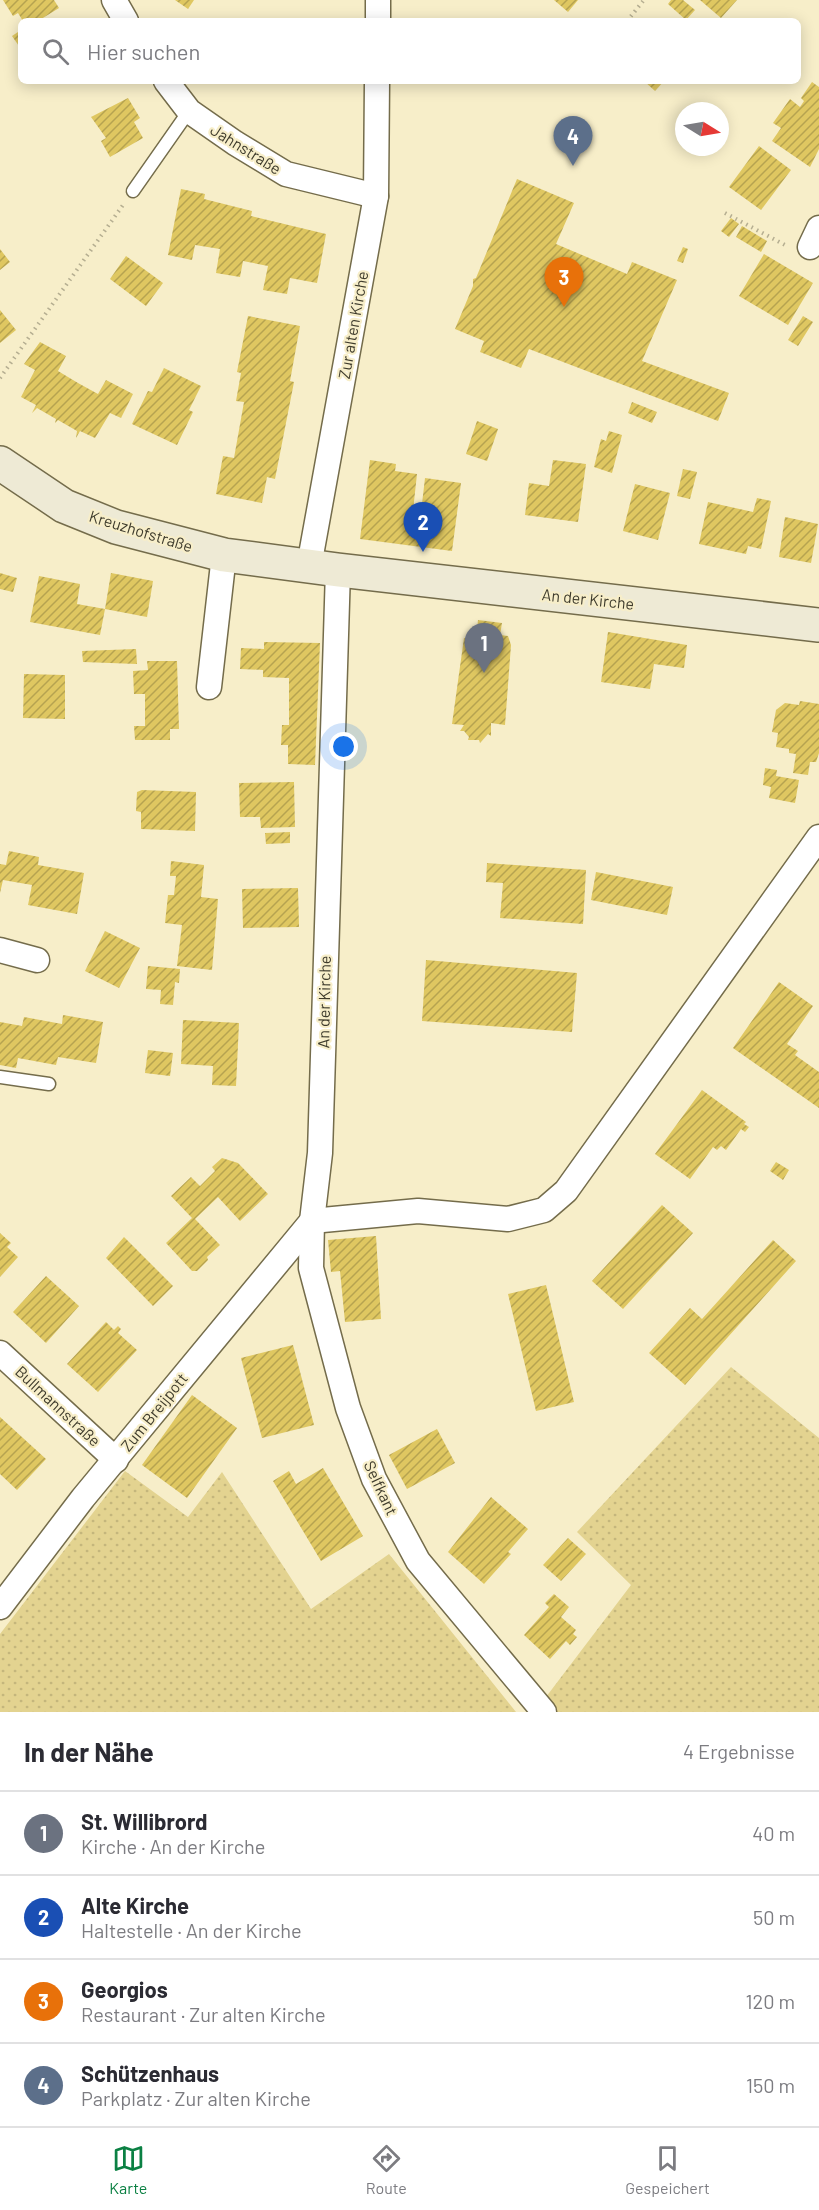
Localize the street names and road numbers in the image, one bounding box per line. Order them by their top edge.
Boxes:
street label: Jahnstraße [207,119,285,178]
street label: Zur alten Kirche [334,270,371,380]
street label: Kreuzhofstraße [87,506,195,555]
street label: An der Kirche [541,584,635,613]
street label: An der Kirche [313,955,334,1049]
street label: Bullmannstraße [12,1361,105,1450]
street label: Zum Breijpott [116,1369,191,1455]
street label: Selfkant [361,1458,402,1518]

